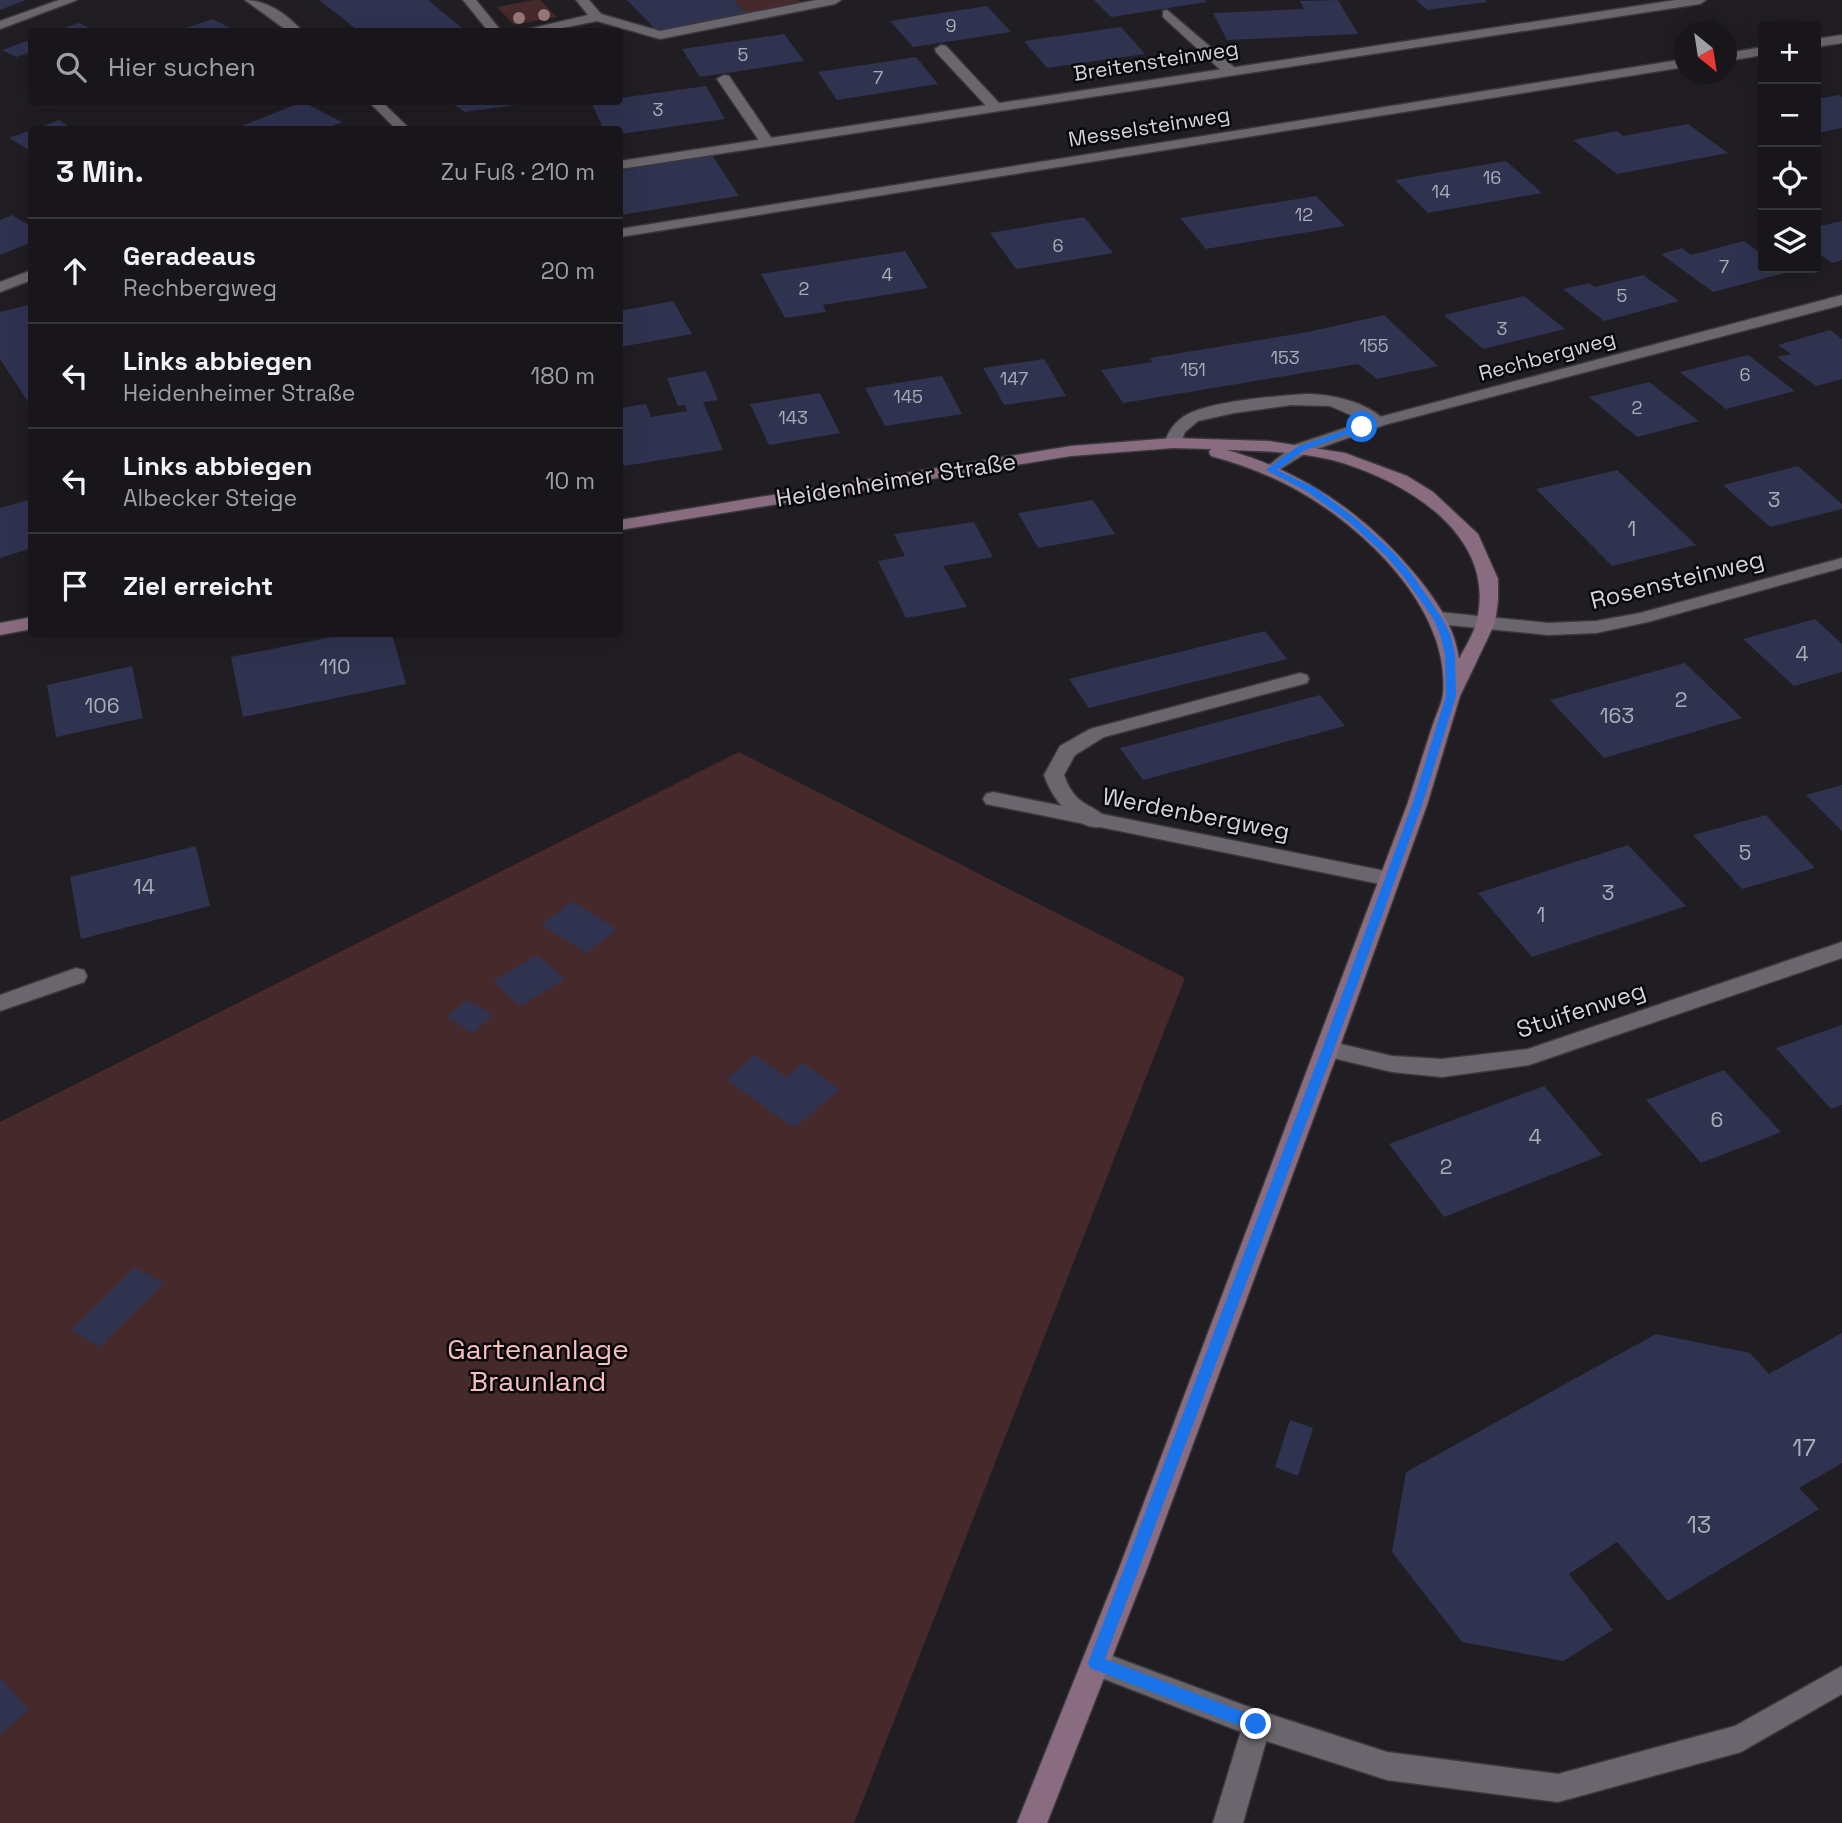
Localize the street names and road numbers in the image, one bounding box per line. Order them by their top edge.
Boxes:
street label: Breitensteinweg [1072,34,1240,87]
street label: Messelsteinweg [1066,100,1232,153]
street label: Rechbergweg [1475,324,1618,387]
street label: Heidenheimer Straße [774,445,1018,514]
street label: Rosensteinweg [1587,543,1767,616]
street label: Werdenbergweg [1100,780,1292,847]
street label: Stuifenweg [1512,974,1649,1045]

